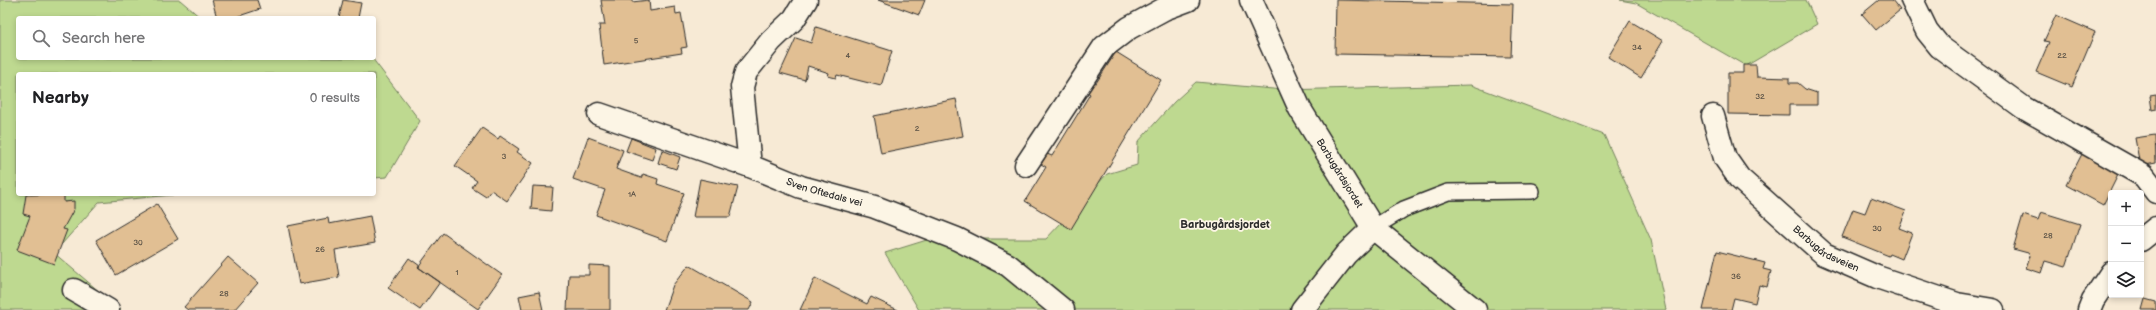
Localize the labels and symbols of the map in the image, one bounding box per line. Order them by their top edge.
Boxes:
house number: 5 [634,36,639,45]
house number: 34 [1632,43,1642,52]
house number: 4 [846,51,851,60]
house number: 22 [2057,51,2067,60]
house number: 32 [1755,92,1765,101]
house number: 2 [915,124,920,133]
street label: Barbugårdsjordet [1314,137,1365,210]
house number: 3 [502,152,507,161]
street label: Sven Oftedals vei [784,176,864,209]
house number: 1A [628,190,636,199]
district label: Barbugårdsjordet [1180,218,1270,231]
street label: Barbugårdsveien [1790,223,1861,275]
house number: 30 [1872,224,1882,233]
house number: 28 [2043,231,2053,240]
house number: 30 [133,238,143,247]
house number: 26 [315,245,325,254]
house number: 1 [455,268,459,277]
house number: 36 [1731,272,1741,281]
house number: 28 [219,289,229,298]

